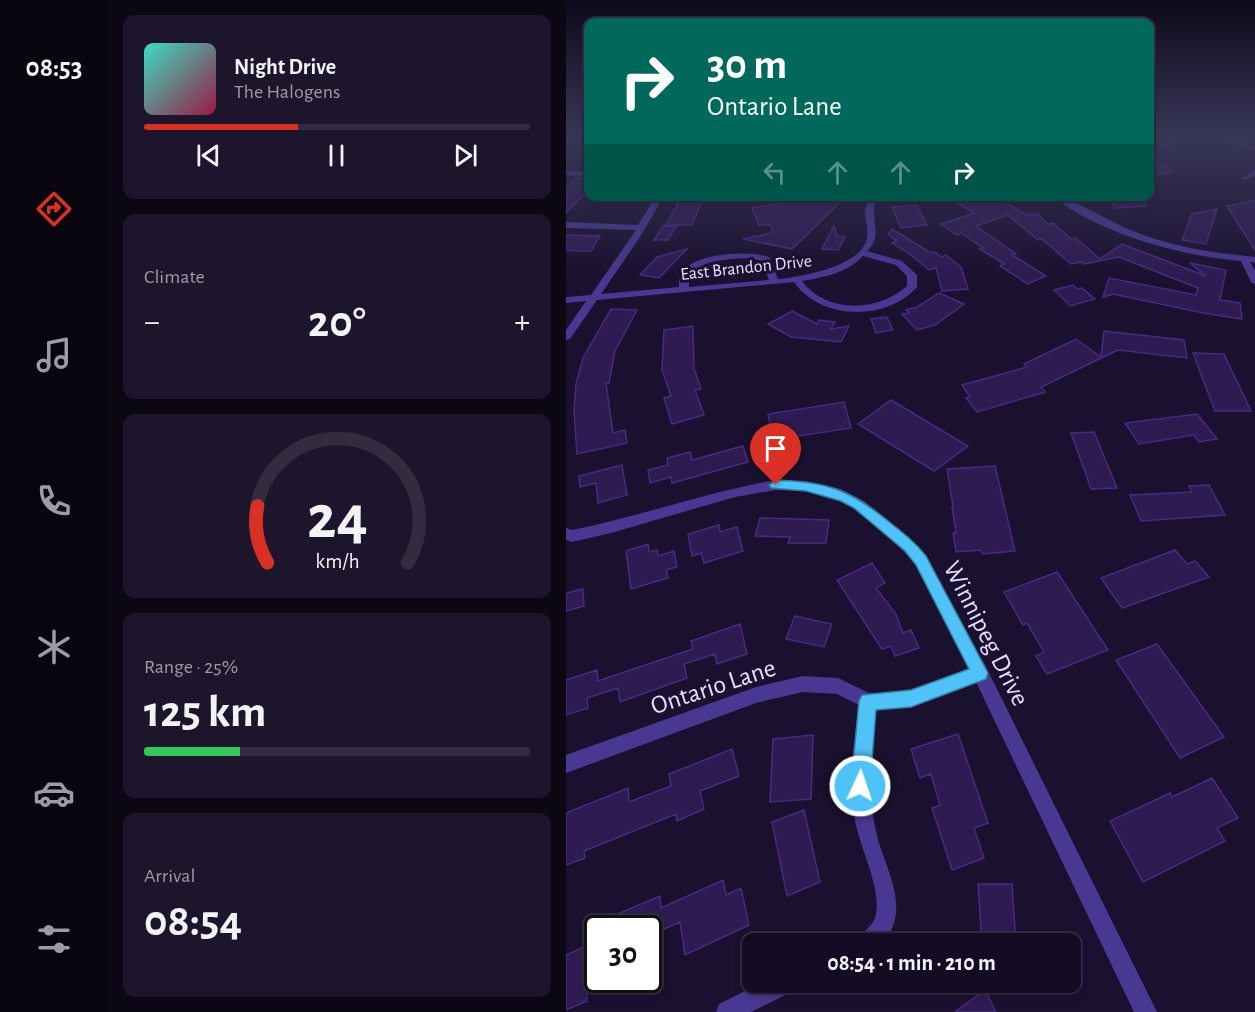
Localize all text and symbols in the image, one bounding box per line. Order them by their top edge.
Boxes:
icon: right [608,42,686,120]
text: 30 m [707,44,787,86]
text: 08:53 [26,54,82,81]
text: Night Drive [234,56,336,78]
text: The Halogens [234,82,340,102]
text: Ontario Lane [707,93,842,120]
icon: previous [192,139,225,172]
icon: pause [320,139,353,172]
icon: next [449,139,482,172]
icon: left [758,156,791,189]
icon: ahead [821,156,854,189]
icon: ahead [884,156,917,189]
icon: right [947,156,980,189]
icon: directions [33,188,75,230]
street label: East Brandon Drive [679,252,813,284]
text: Climate [144,267,205,287]
text: 20° [308,300,366,345]
text: − [144,306,160,339]
text: + [514,306,530,339]
icon: music [33,334,75,376]
pin [750,423,801,485]
icon: arrive [759,432,792,465]
icon: phone [33,480,75,522]
text: 24 [307,487,367,549]
text: km/h [315,551,359,572]
street label: Winnipeg Drive [939,557,1034,710]
icon: climate [33,626,75,668]
street label: Ontario Lane [648,655,779,719]
text: Range · 25% [144,657,238,677]
text: 125 km [144,690,266,735]
position arrow [828,754,892,818]
icon: car [33,772,75,814]
text: Arrival [144,866,195,886]
text: 08:54 [144,899,242,944]
speed limit sign: 30 [584,915,662,993]
icon: filters [33,918,75,960]
text: 08:54 · 1 min · 210 m [827,952,996,974]

